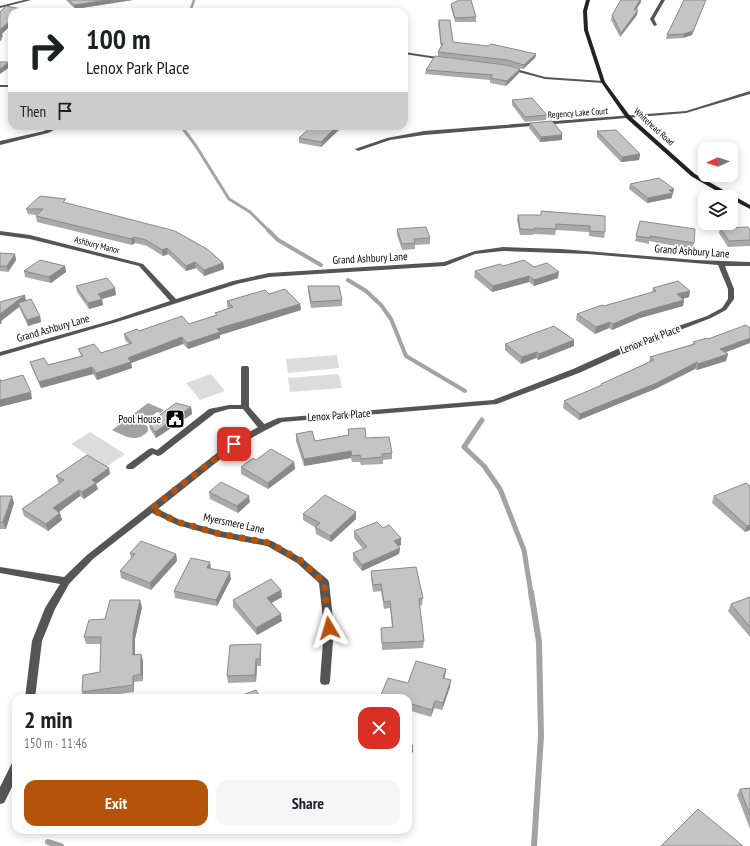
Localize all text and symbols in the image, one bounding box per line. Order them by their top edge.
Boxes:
text: 100 m [86,20,150,57]
icon: right [20,24,72,76]
text: Lenox Park Place [86,56,189,79]
icon: arrive [54,100,76,122]
text: Then [20,102,46,121]
street label: Regency Lake Court [547,105,609,120]
street label: Whitehead Road [632,106,677,148]
north arrow [698,142,738,182]
map controls [698,142,738,230]
button: layers [698,190,738,230]
street label: Ashbury Manor [73,234,121,256]
street label: Grand Ashbury Lane [654,241,730,261]
street label: Grand Ashbury Lane [332,249,408,267]
street label: Grand Ashbury Lane [15,311,91,345]
street label: Lenox Park Place [618,321,682,357]
street label: Lenox Park Place [307,406,371,424]
public building icon: Pool House [164,408,186,430]
place label: Pool House [118,412,161,426]
pin [217,427,251,461]
icon: arrive [223,433,245,455]
street label: Myersmere Lane [202,510,266,536]
position arrow [308,607,350,649]
text: 2 min [24,704,72,735]
button: close [358,707,400,749]
text: 150 m · 11:46 [24,735,87,752]
button: Exit [24,780,208,826]
button: Share [216,780,400,826]

